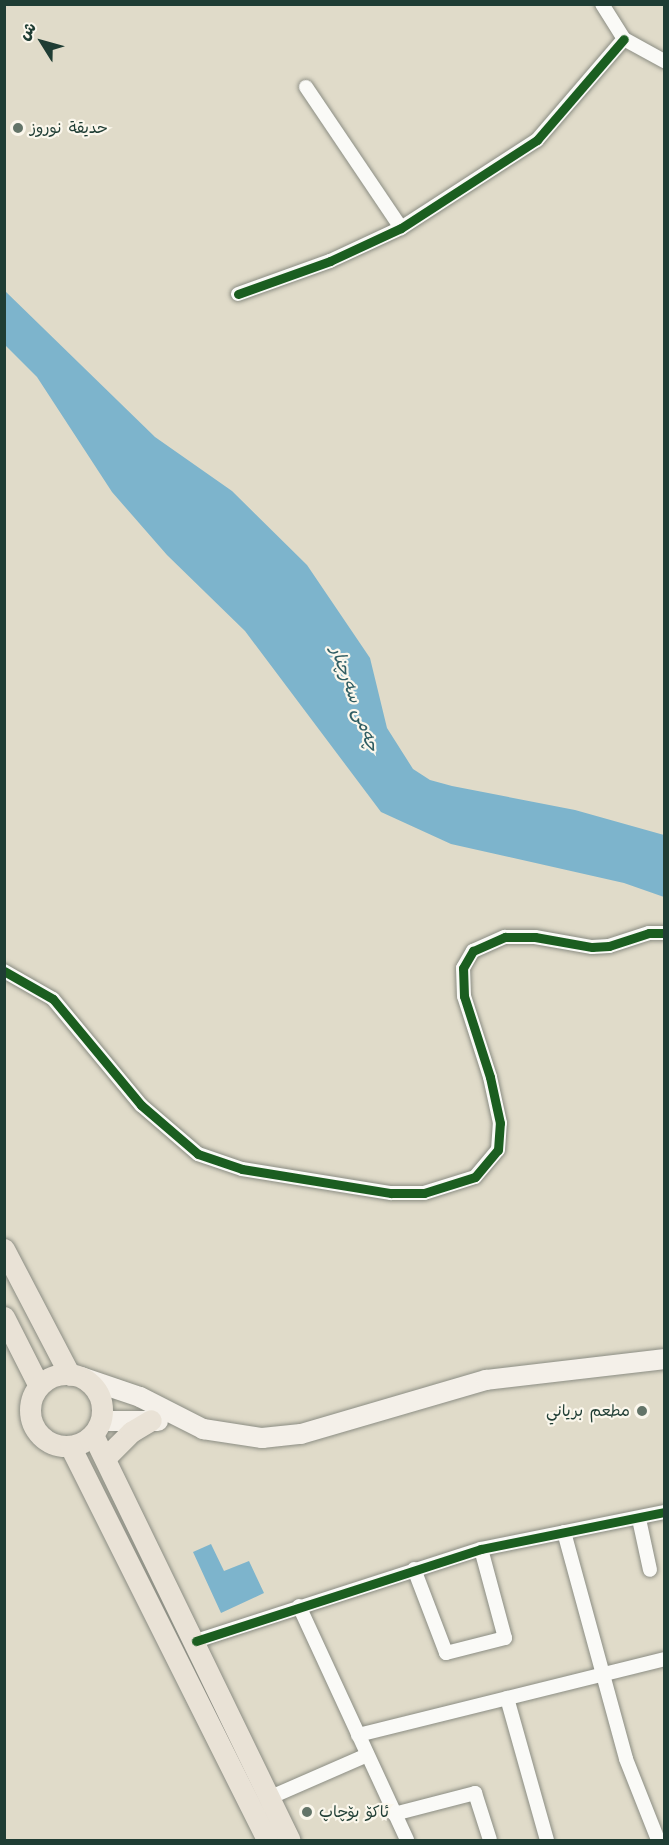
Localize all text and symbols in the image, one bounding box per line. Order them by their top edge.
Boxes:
north arrow [12,12,72,72]
text: ش [14,18,42,45]
place label: حديقة نوروز [30,118,108,138]
marker: حديقة نوروز [11,121,25,135]
water label: چەمی سەرچنار [325,643,383,755]
place label: مطعم برياني [546,1401,630,1421]
marker: مطعم برياني [635,1404,649,1418]
place label: ئاکۆ بۆچاپ [319,1802,389,1822]
marker: ئاکۆ بۆچاپ [300,1805,314,1819]

